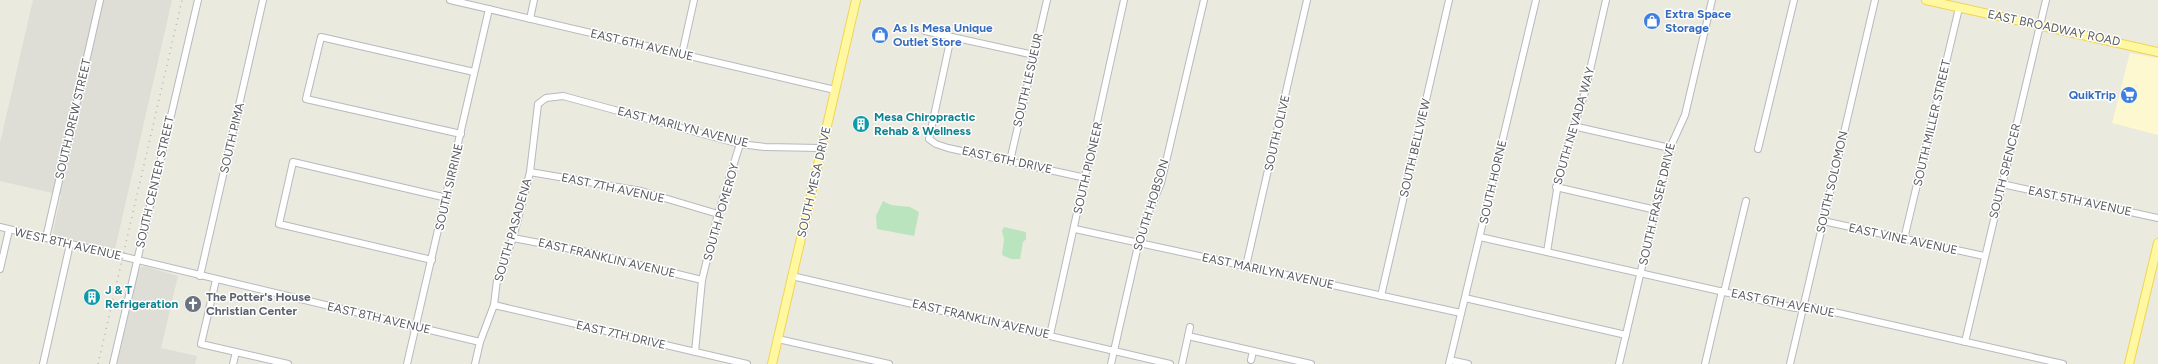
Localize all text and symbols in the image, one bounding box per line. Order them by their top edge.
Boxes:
place label: Extra Space Storage [1665,7,1732,35]
street label: EAST BROADWAY ROAD [1986,7,2122,49]
shop icon: Extra Space Storage [1642,11,1662,31]
place label: As Is Mesa Unique Outlet Store [893,21,993,49]
shop icon: As Is Mesa Unique Outlet Store [870,25,890,45]
street label: EAST 6TH AVENUE [589,26,695,64]
street label: SOUTH LESUEUR [1010,32,1046,128]
street label: SOUTH DREW STREET [52,57,94,181]
street label: SOUTH MILLER STREET [1911,58,1953,188]
street label: SOUTH NEVADA WAY [1551,65,1598,186]
supermarket icon: QuikTrip [2119,85,2139,105]
place label: QuikTrip [2069,88,2116,102]
street label: SOUTH OLIVE [1261,93,1293,173]
street label: SOUTH BELLVIEW [1397,97,1433,199]
street label: SOUTH PIMA [217,101,247,175]
street label: EAST MARILYN AVENUE [616,104,750,150]
place label: Mesa Chiropractic Rehab & Wellness [874,110,976,138]
street label: SOUTH CENTER STREET [133,114,177,249]
building icon: Mesa Chiropractic Rehab & Wellness [851,114,871,134]
street label: SOUTH PIONEER [1071,121,1105,215]
street label: SOUTH SPENCER [1986,122,2024,220]
street label: SOUTH MESA DRIVE [794,125,834,239]
street label: SOUTH SOLOMON [1813,130,1851,234]
street label: SOUTH HORNE [1477,139,1509,225]
street label: SOUTH FRASER DRIVE [1636,141,1678,267]
street label: SOUTH SIRRINE [432,142,466,232]
street label: EAST 6TH DRIVE [961,144,1053,176]
street label: SOUTH HOBSON [1130,157,1172,253]
street label: SOUTH POMEROY [700,161,742,263]
street label: EAST 7TH AVENUE [560,170,666,206]
street label: SOUTH PASADENA [492,177,534,283]
street label: EAST 5TH AVENUE [2027,183,2133,219]
street label: EAST VINE AVENUE [1847,221,1959,257]
street label: WEST 8TH AVENUE [13,225,123,263]
street label: EAST FRANKLIN AVENUE [537,235,677,281]
street label: EAST MARILYN AVENUE [1201,250,1335,292]
place label: J & T Refrigeration [105,283,179,311]
street label: EAST 6TH AVENUE [1730,286,1836,320]
building icon: J & T Refrigeration [82,287,102,307]
place label: The Potter's House Christian Center [206,290,311,318]
church icon: The Potter's House Christian Center [183,294,203,314]
street label: EAST FRANKLIN AVENUE [911,296,1051,342]
street label: EAST 8TH AVENUE [326,299,432,337]
street label: EAST 7TH DRIVE [575,318,667,352]

